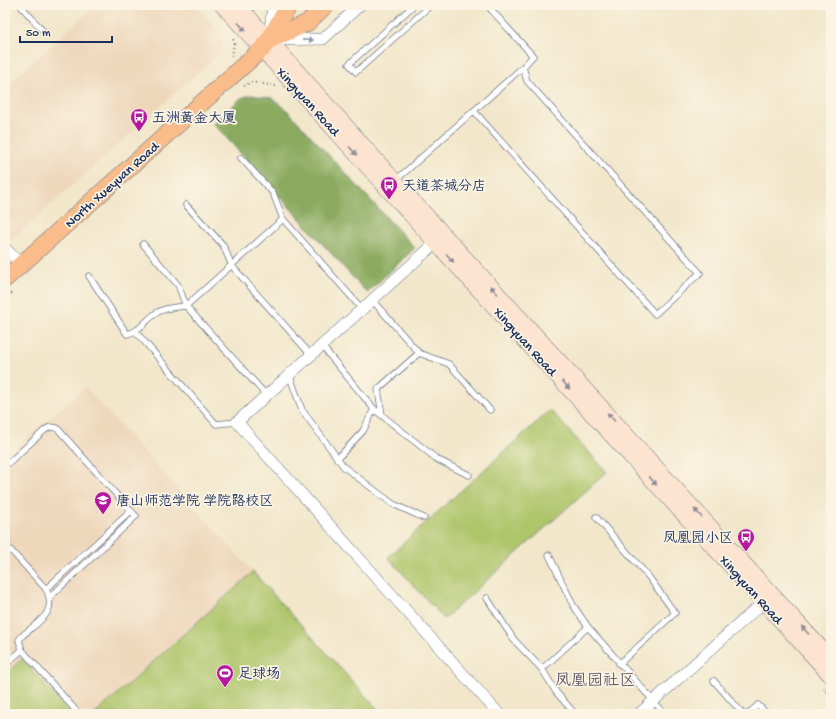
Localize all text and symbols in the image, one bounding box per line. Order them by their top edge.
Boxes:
scale bar [20,18,112,44]
one-way arrow [237,22,247,32]
text: 50 m [26,27,51,41]
one-way arrow [302,37,315,43]
street label: Xingyuan Road [271,64,344,142]
bus stop icon: 五洲黄金大厦 [129,107,149,132]
place label: 五洲黄金大厦 [152,110,236,128]
street label: North Xueyuan Road [62,138,165,233]
one-way arrow [349,145,358,156]
bus stop icon: 天道茶城分店 [379,175,399,200]
place label: 天道茶城分店 [402,178,486,196]
one-way arrow [445,253,454,263]
one-way arrow [490,285,499,295]
street label: Xingyuan Road [488,304,561,382]
one-way arrow [561,380,570,390]
one-way arrow [606,412,615,422]
one-way arrow [649,476,658,486]
school or university icon: 唐山师范学院 学院路校区 [93,490,113,515]
place label: 唐山师范学院 学院路校区 [116,493,273,511]
one-way arrow [694,508,703,518]
bus stop icon: 凤凰园小区 [736,527,756,552]
place label: 凤凰园小区 [663,530,733,548]
street label: Xingyuan Road [714,552,787,630]
one-way arrow [801,625,810,634]
sports icon: 足球场 [215,663,235,688]
place label: 足球场 [238,666,280,684]
district label: 凤凰园社区 [555,672,635,692]

